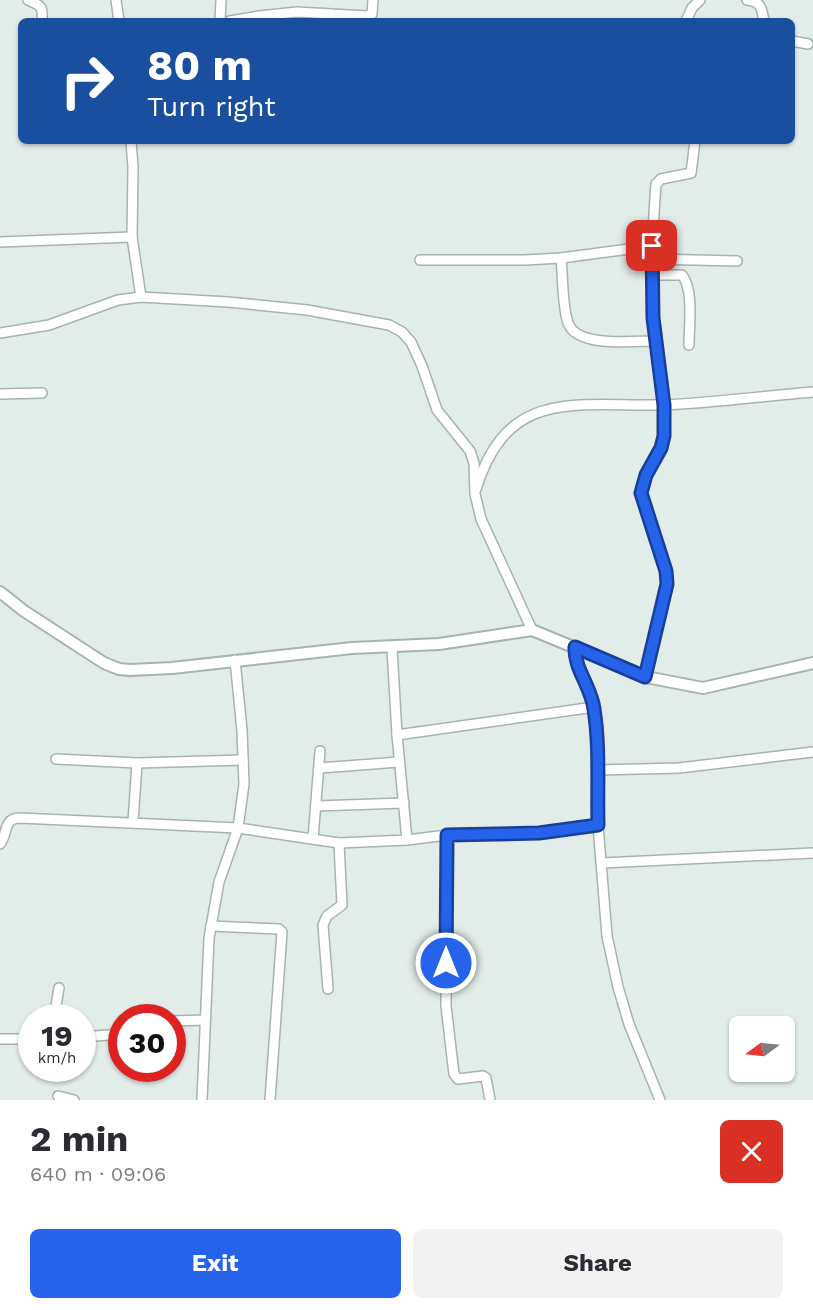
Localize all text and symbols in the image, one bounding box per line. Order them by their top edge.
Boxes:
text: 80 m [147,41,252,90]
icon: right [48,42,126,120]
text: Turn right [147,91,276,123]
pin [626,220,677,271]
icon: arrive [635,229,668,262]
position arrow [414,931,478,995]
speed limit sign: 30 [108,1004,186,1082]
north arrow [729,1016,795,1082]
map controls [729,1016,795,1082]
text: 19 [41,1018,73,1053]
text: km/h [38,1049,76,1067]
text: 2 min [30,1118,128,1160]
button: close [720,1120,783,1183]
text: 640 m · 09:06 [30,1162,166,1186]
button: Exit [30,1229,401,1298]
button: Share [413,1229,783,1298]

